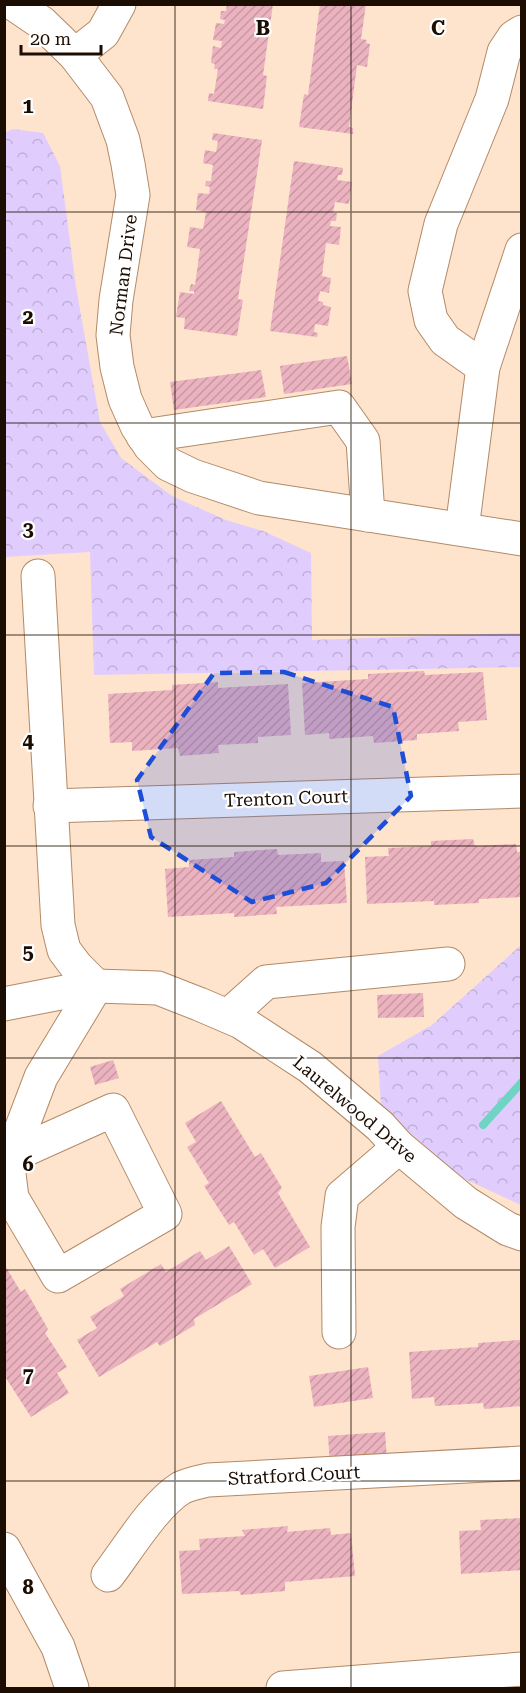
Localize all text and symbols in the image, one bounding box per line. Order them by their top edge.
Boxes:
text: B [256,16,270,40]
text: C [431,16,445,40]
scale bar [21,18,100,56]
text: 20 m [30,28,71,49]
text: 1 [22,94,34,118]
street label: Norman Drive [105,213,141,337]
text: 2 [22,305,34,329]
text: 3 [22,517,34,541]
text: 4 [22,729,34,753]
street label: Trenton Court [224,785,349,811]
text: 5 [22,940,34,964]
street label: Laurelwood Drive [289,1051,421,1167]
text: 6 [22,1152,34,1176]
text: 7 [22,1363,34,1387]
street label: Stratford Court [227,1461,361,1489]
text: 8 [22,1575,34,1599]

